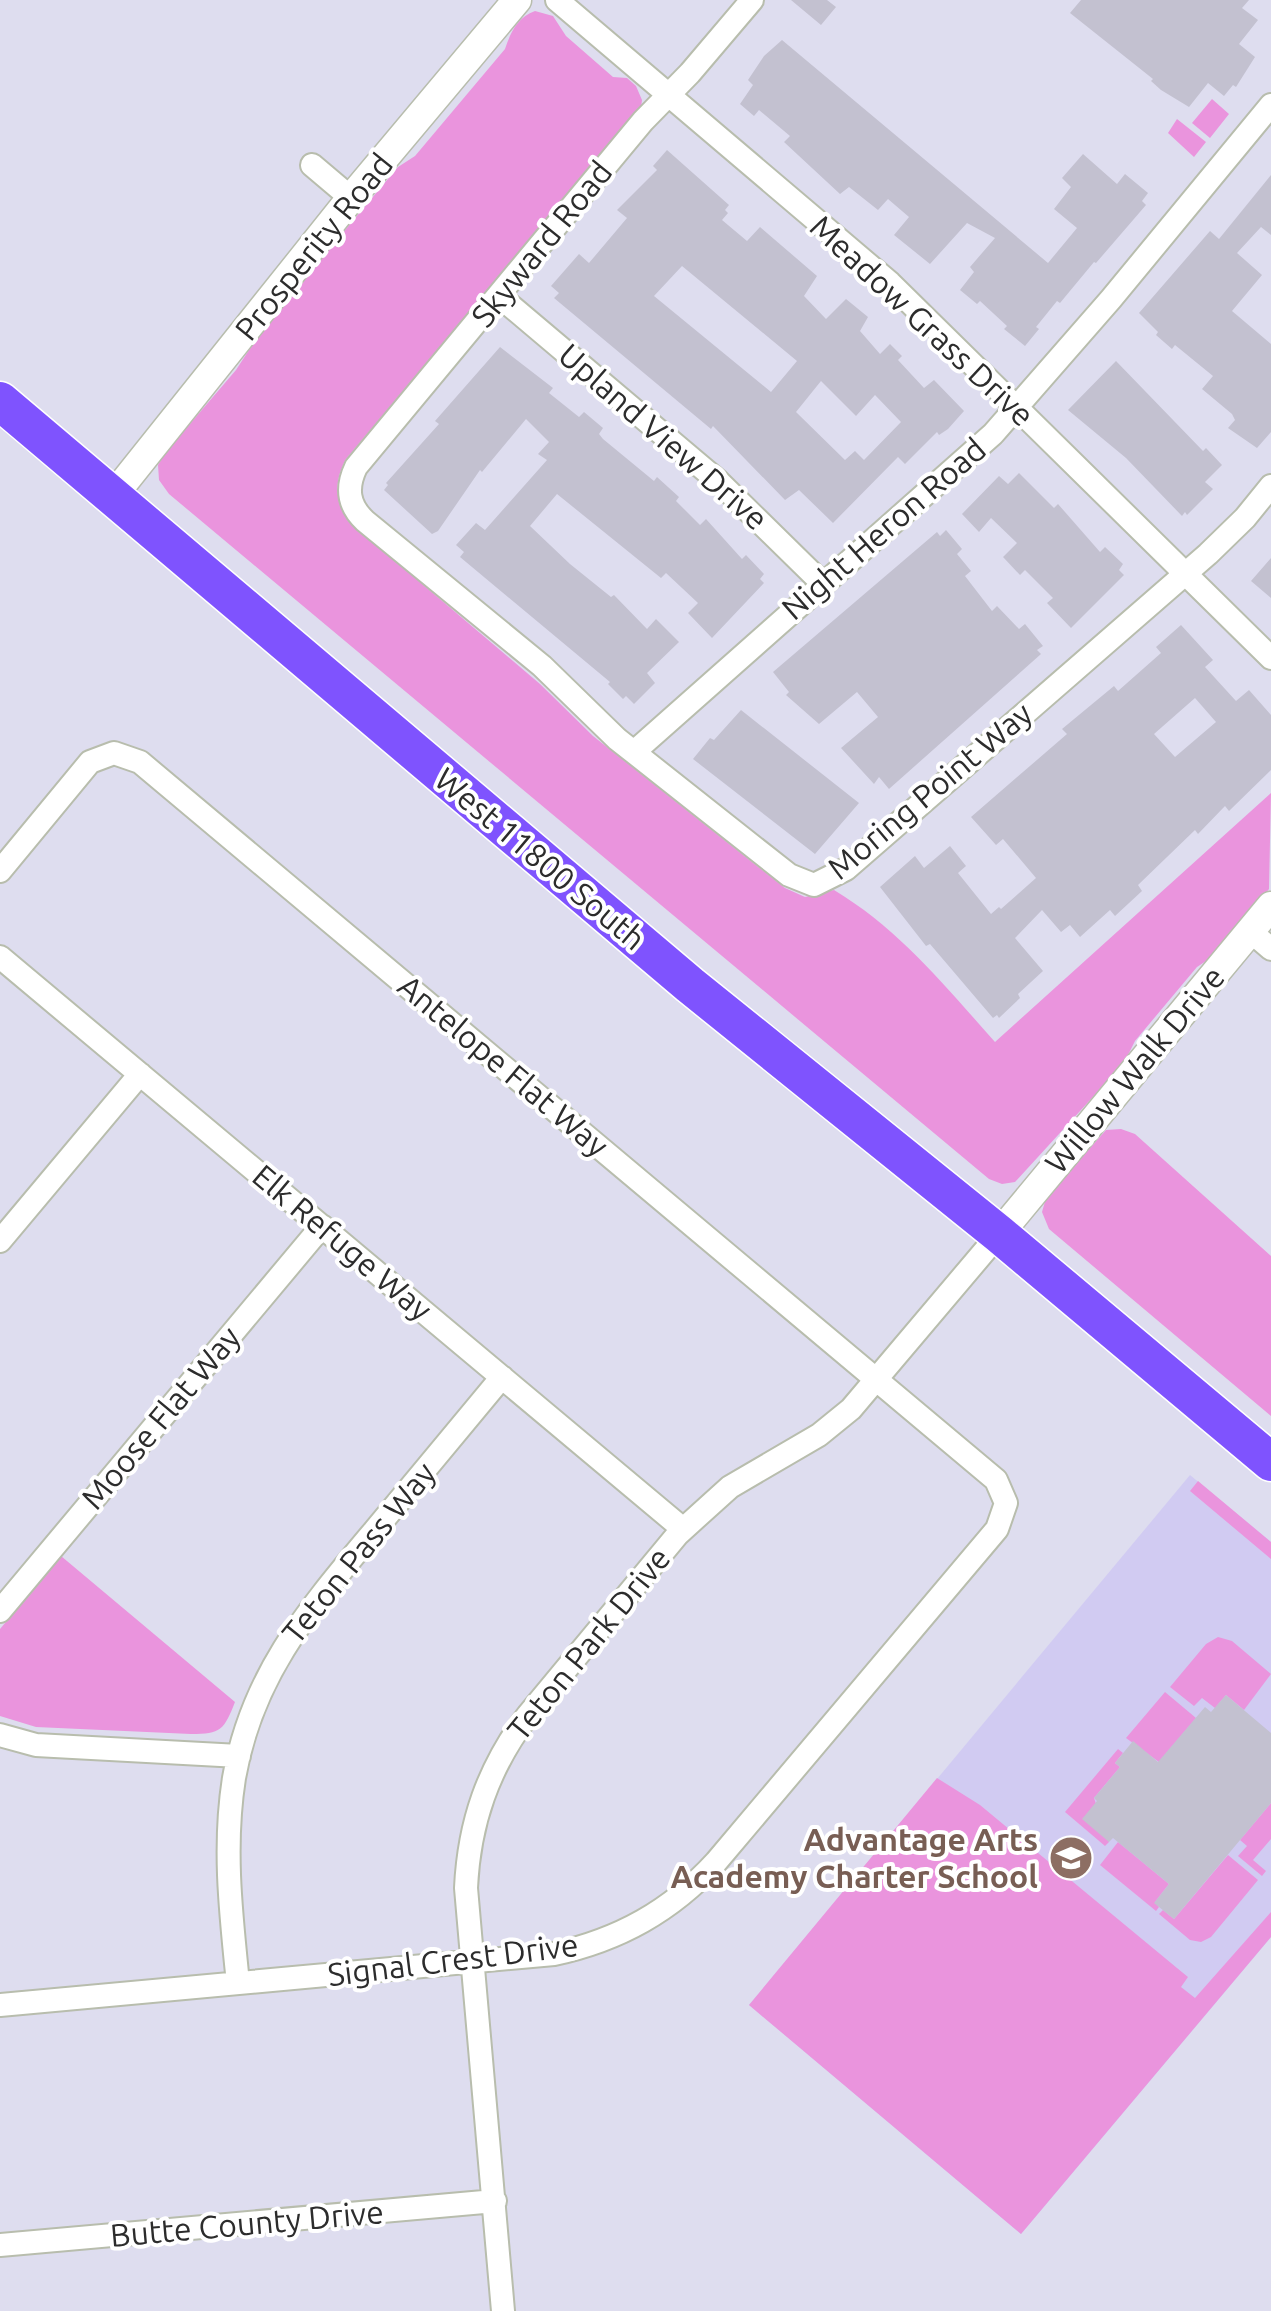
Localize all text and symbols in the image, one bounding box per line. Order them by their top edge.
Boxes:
street label: Prosperity Road [227,146,399,347]
street label: Skyward Road [464,154,619,333]
street label: Meadow Grass Drive [804,208,1042,433]
street label: Upland View Drive [552,336,775,537]
street label: Night Heron Road [774,430,992,626]
street label: Moring Point Way [820,695,1038,886]
street label: West 11800 South [428,760,653,956]
street label: Willow Walk Drive [1037,959,1231,1180]
street label: Antelope Flat Way [392,967,616,1163]
street label: Elk Refuge Way [246,1157,439,1327]
street label: Moose Flat Way [74,1319,247,1516]
street label: Teton Pass Way [274,1455,442,1650]
street label: Teton Park Drive [500,1540,677,1747]
place label: Advantage Arts Academy Charter School [671,1821,1038,1894]
school or university icon: Advantage Arts Academy Charter School [1048,1835,1094,1881]
street label: Signal Crest Drive [326,1926,580,1992]
street label: Butte County Drive [109,2193,385,2253]

